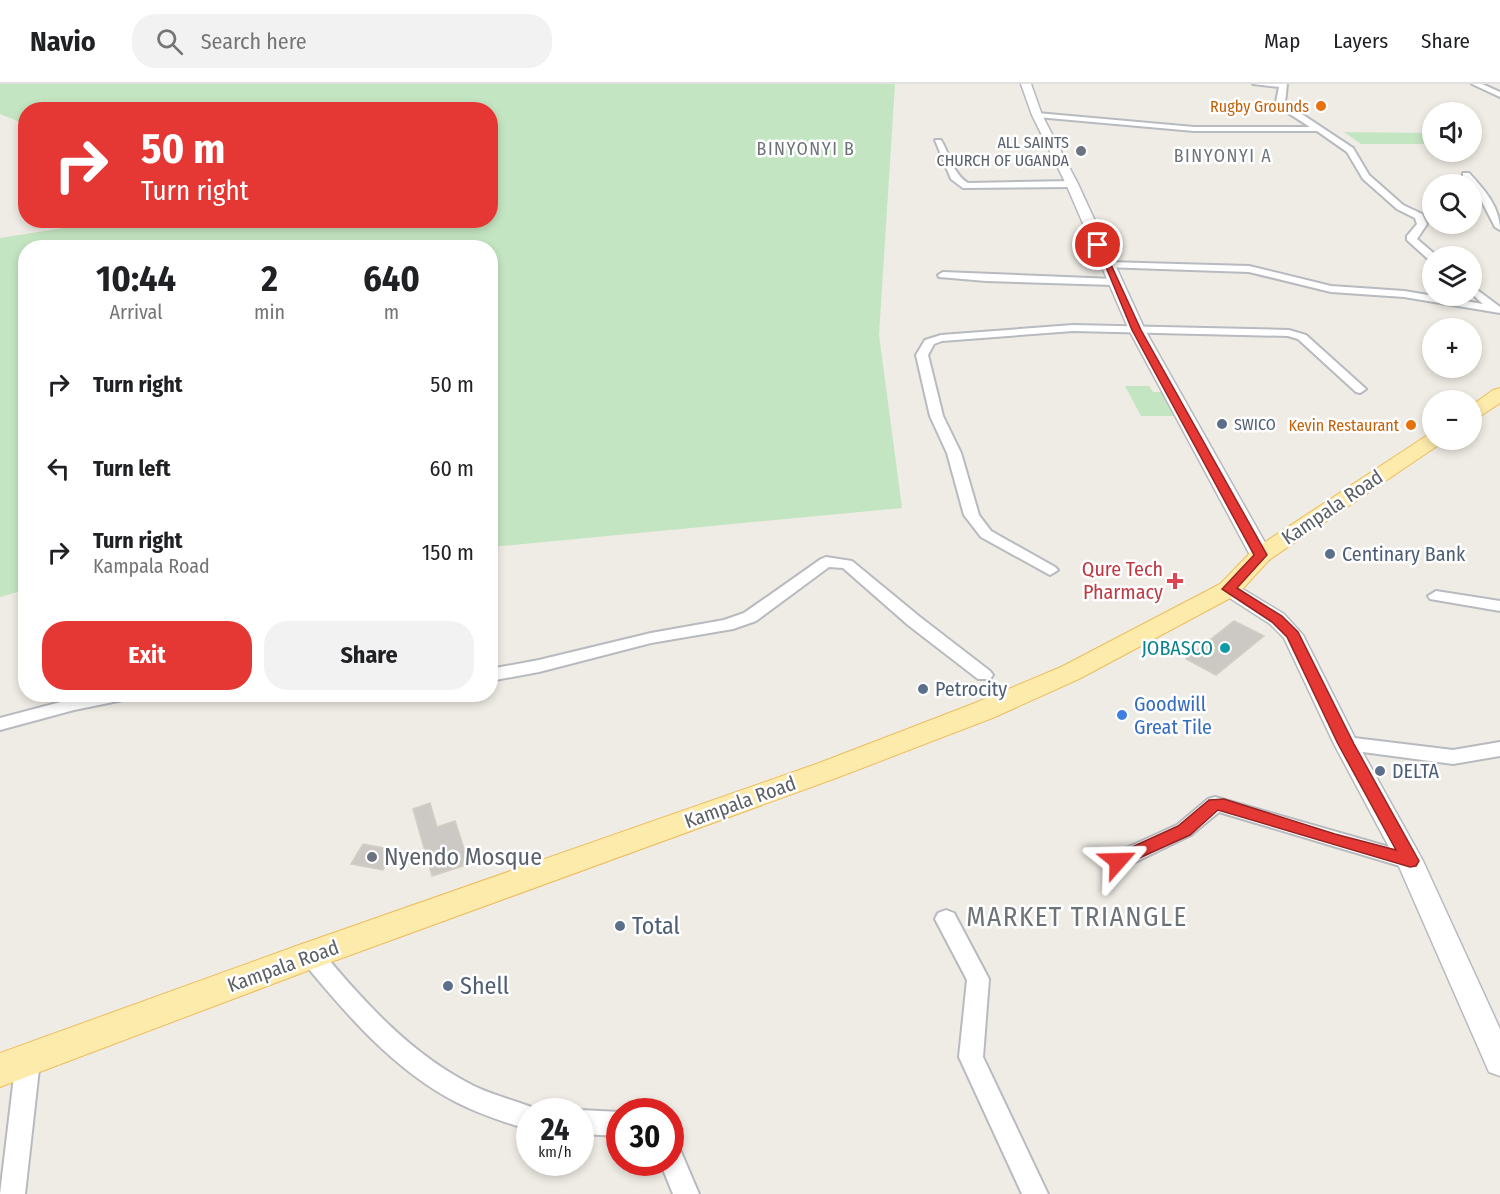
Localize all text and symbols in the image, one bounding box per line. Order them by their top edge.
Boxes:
search box [132,14,552,68]
text: Navio [30,25,96,58]
icon: search [153,25,186,58]
text: Search here [201,28,307,55]
text: Map [1264,28,1300,54]
text: Layers [1333,28,1388,54]
text: Share [1421,28,1470,54]
place label: Rugby Grounds [1210,97,1309,116]
marker: Rugby Grounds [1314,99,1328,113]
map controls [1422,102,1482,450]
button: sound [1422,102,1482,162]
text: 50 m [141,124,225,174]
icon: right [42,126,120,204]
place label: ALL SAINTS CHURCH OF UGANDA [937,133,1070,170]
district label: BINYONYI B [757,138,855,160]
marker: ALL SAINTS CHURCH OF UGANDA [1074,144,1088,158]
district label: BINYONYI A [1174,145,1272,167]
button: search [1422,174,1482,234]
text: Turn right [141,175,249,207]
pin [1072,219,1123,270]
icon: arrive [1081,228,1114,261]
button: layers [1422,246,1482,306]
text: 10:44 [96,257,176,301]
text: 2 [261,257,278,301]
text: 640 [363,257,420,301]
text: Arrival [109,300,163,324]
text: min [254,300,285,324]
text: m [384,300,399,324]
button: + [1422,318,1482,378]
icon: right [42,368,75,401]
text: Turn right [93,371,182,398]
text: 50 m [430,371,474,398]
button: − [1422,390,1482,450]
place label: SWICO [1234,415,1276,434]
place label: Kevin Restaurant [1288,416,1400,435]
marker: SWICO [1215,417,1229,431]
marker: Kevin Restaurant [1404,418,1418,432]
icon: left [42,452,75,485]
text: Turn left [93,455,171,482]
text: 60 m [430,455,474,482]
street label: Kampala Road [1277,464,1387,550]
text: Turn right [93,527,182,554]
icon: right [42,536,75,569]
text: 150 m [422,539,474,566]
place label: Centinary Bank [1342,542,1466,566]
marker: Centinary Bank [1323,547,1337,561]
text: Kampala Road [93,554,210,578]
place label: Qure Tech Pharmacy [1082,557,1163,604]
marker: Qure Tech Pharmacy [1168,574,1182,588]
button: Exit [42,621,252,690]
button: Share [264,621,474,690]
place label: JOBASCO [1141,636,1213,660]
marker: JOBASCO [1218,641,1232,655]
place label: Petrocity [935,677,1007,701]
marker: Petrocity [916,682,930,696]
place label: Goodwill Great Tile [1134,692,1212,739]
marker: Goodwill Great Tile [1115,708,1129,722]
place label: DELTA [1392,759,1439,783]
marker: DELTA [1373,764,1387,778]
street label: Kampala Road [681,771,799,833]
position arrow [1086,829,1150,893]
place label: Nyendo Mosque [384,843,542,871]
marker: Nyendo Mosque [365,850,379,864]
district label: MARKET TRIANGLE [966,901,1188,933]
place label: Total [632,912,680,940]
marker: Total [613,919,627,933]
street label: Kampala Road [224,935,342,997]
place label: Shell [460,972,509,1000]
marker: Shell [441,979,455,993]
speed limit sign: 30 [606,1098,684,1176]
text: 24 [541,1112,569,1148]
text: km/h [538,1143,572,1161]

